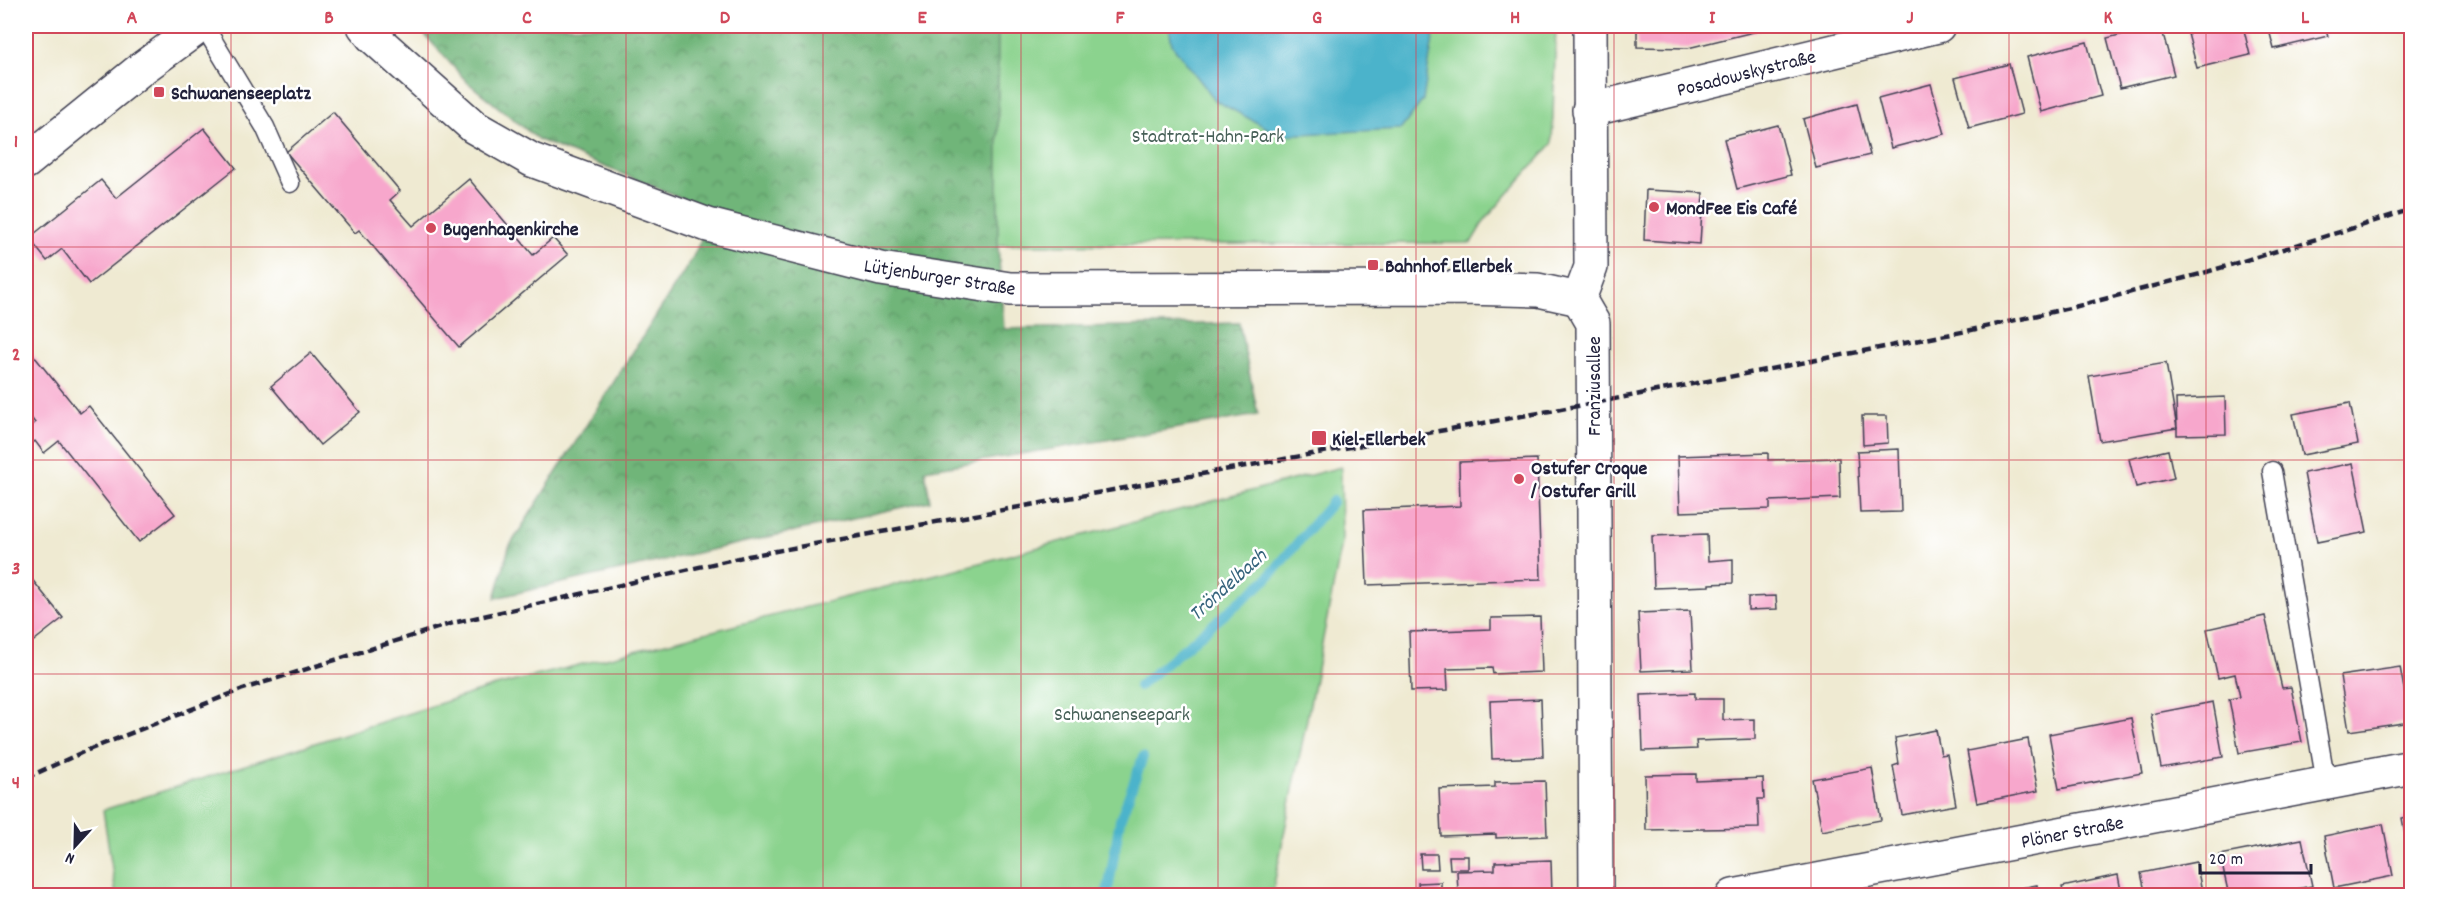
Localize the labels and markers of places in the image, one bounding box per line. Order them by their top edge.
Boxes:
place label: Schwanenseeplatz [171,81,311,109]
marker: Schwanenseeplatz [152,85,166,99]
place label: MondFee Eis Café [1666,196,1797,224]
marker: MondFee Eis Café [1647,200,1661,214]
place label: Bugenhagenkirche [443,217,579,245]
marker: Bugenhagenkirche [424,221,438,235]
place label: Bahnhof Ellerbek [1385,254,1512,282]
marker: Bahnhof Ellerbek [1366,258,1380,272]
place label: Kiel-Ellerbek [1332,427,1426,455]
marker: Kiel-Ellerbek [1310,429,1328,447]
place label: Ostufer Croque / Ostufer Grill [1530,456,1647,507]
marker: Ostufer Croque / Ostufer Grill [1512,472,1526,486]

